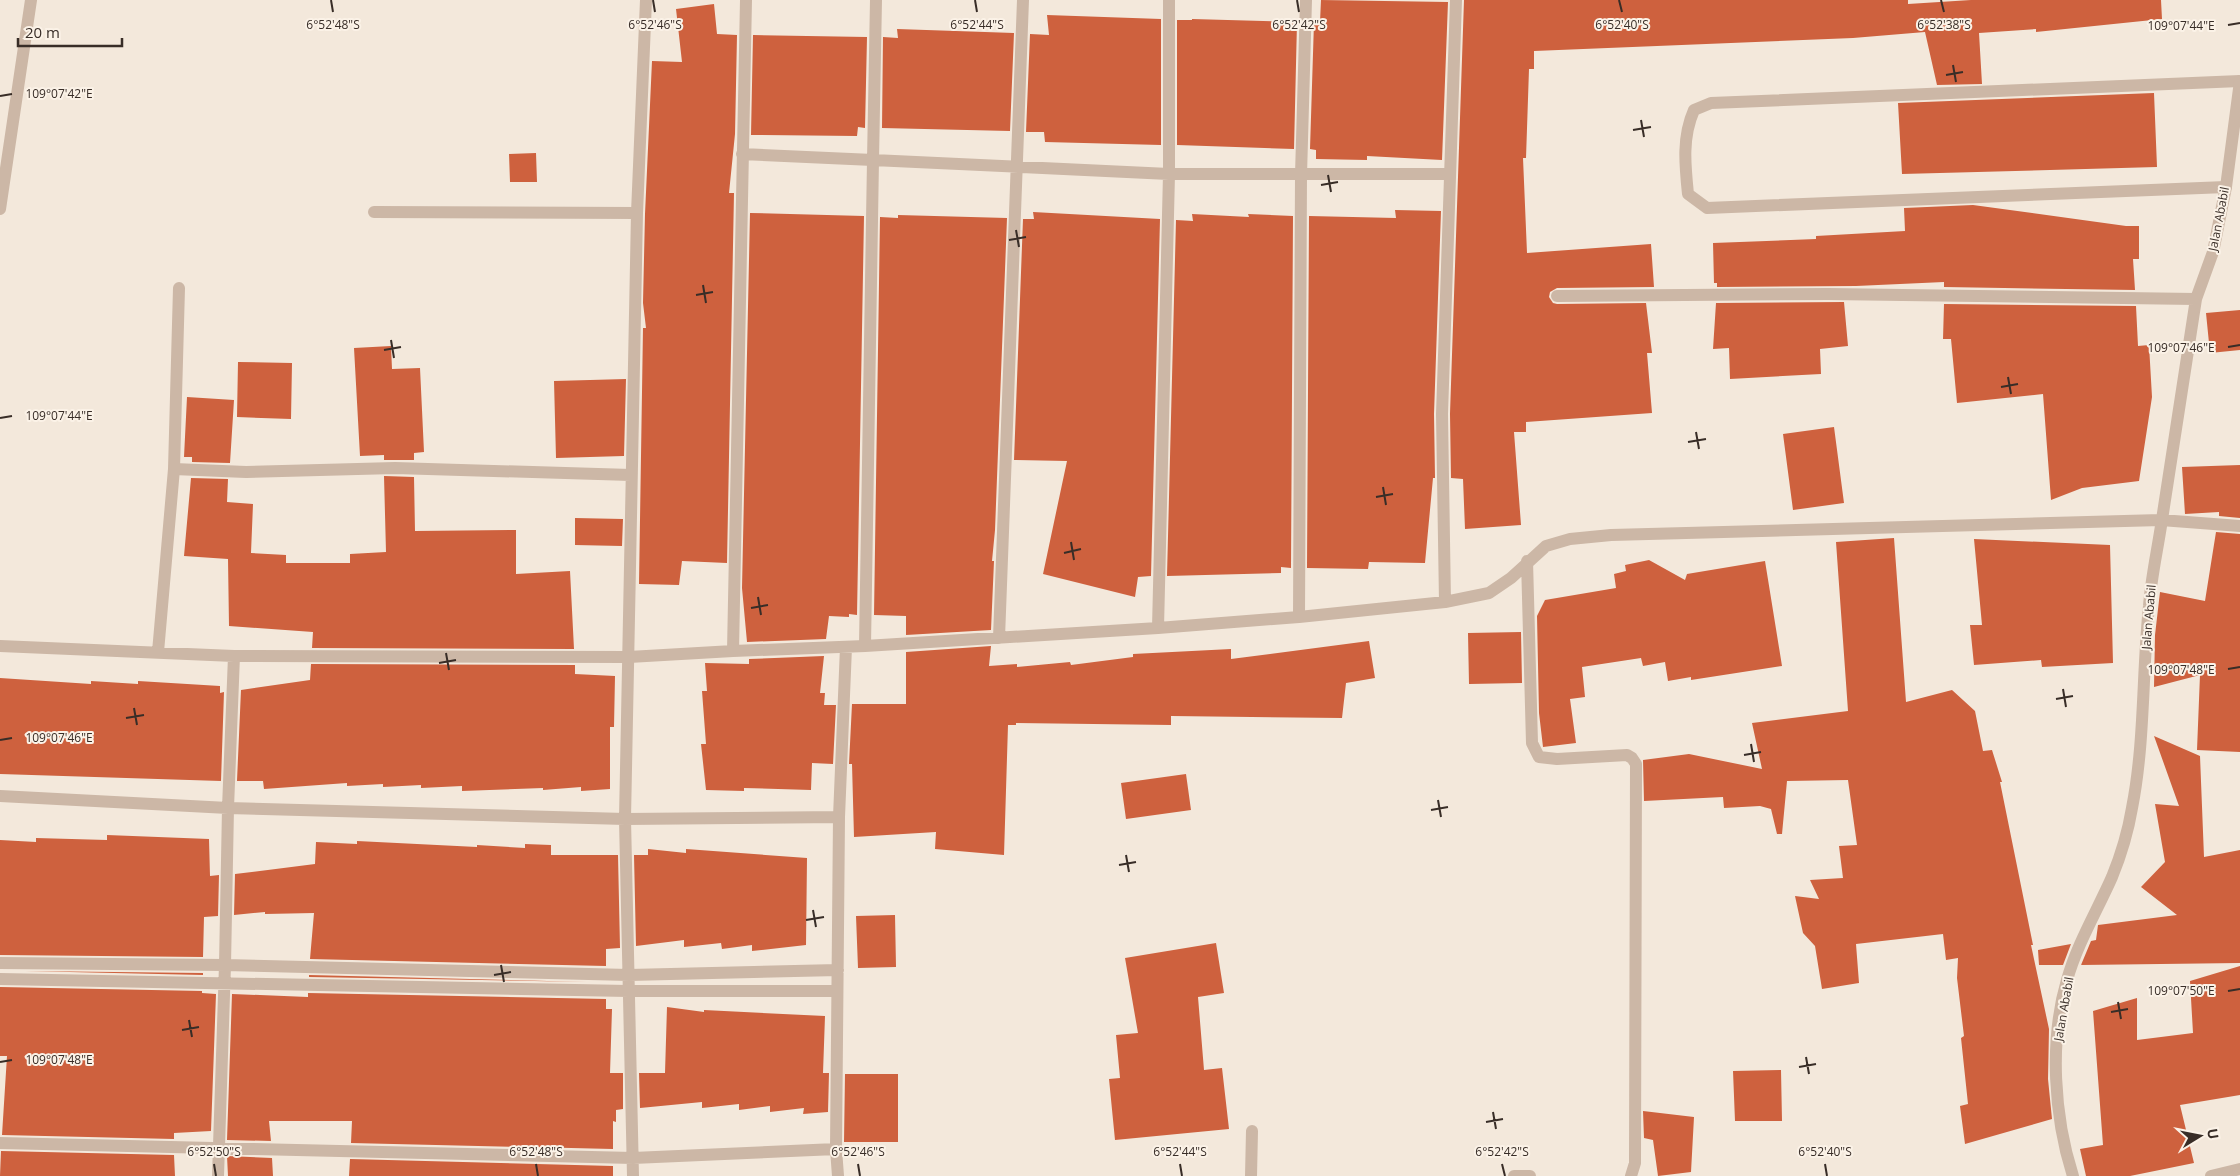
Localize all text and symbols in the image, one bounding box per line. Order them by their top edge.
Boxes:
scale bar [18,15,121,47]
text: 6°52'48"S [306,16,360,33]
text: 6°52'46"S [628,16,682,33]
text: 6°52'44"S [950,16,1004,33]
text: 6°52'42"S [1272,16,1326,33]
text: 6°52'40"S [1595,16,1649,33]
text: 6°52'38"S [1917,16,1971,33]
text: 109°07'44"E [2147,17,2215,34]
text: 20 m [25,22,60,42]
text: 109°07'42"E [25,85,93,102]
street label: Jalan Ababil [2204,185,2233,253]
text: 109°07'46"E [2147,339,2215,356]
text: 109°07'44"E [25,407,93,424]
street label: Jalan Ababil [2137,584,2160,651]
text: 109°07'48"E [2147,661,2215,678]
text: 109°07'46"E [25,729,93,746]
street label: Jalan Ababil [2049,975,2078,1043]
text: 109°07'50"E [2147,982,2215,999]
text: 109°07'48"E [25,1051,93,1068]
north arrow [2175,1111,2225,1161]
text: U [2203,1127,2224,1141]
text: 6°52'50"S [187,1143,241,1160]
text: 6°52'48"S [509,1143,563,1160]
text: 6°52'46"S [831,1143,885,1160]
text: 6°52'44"S [1153,1143,1207,1160]
text: 6°52'42"S [1475,1143,1529,1160]
text: 6°52'40"S [1798,1143,1852,1160]

